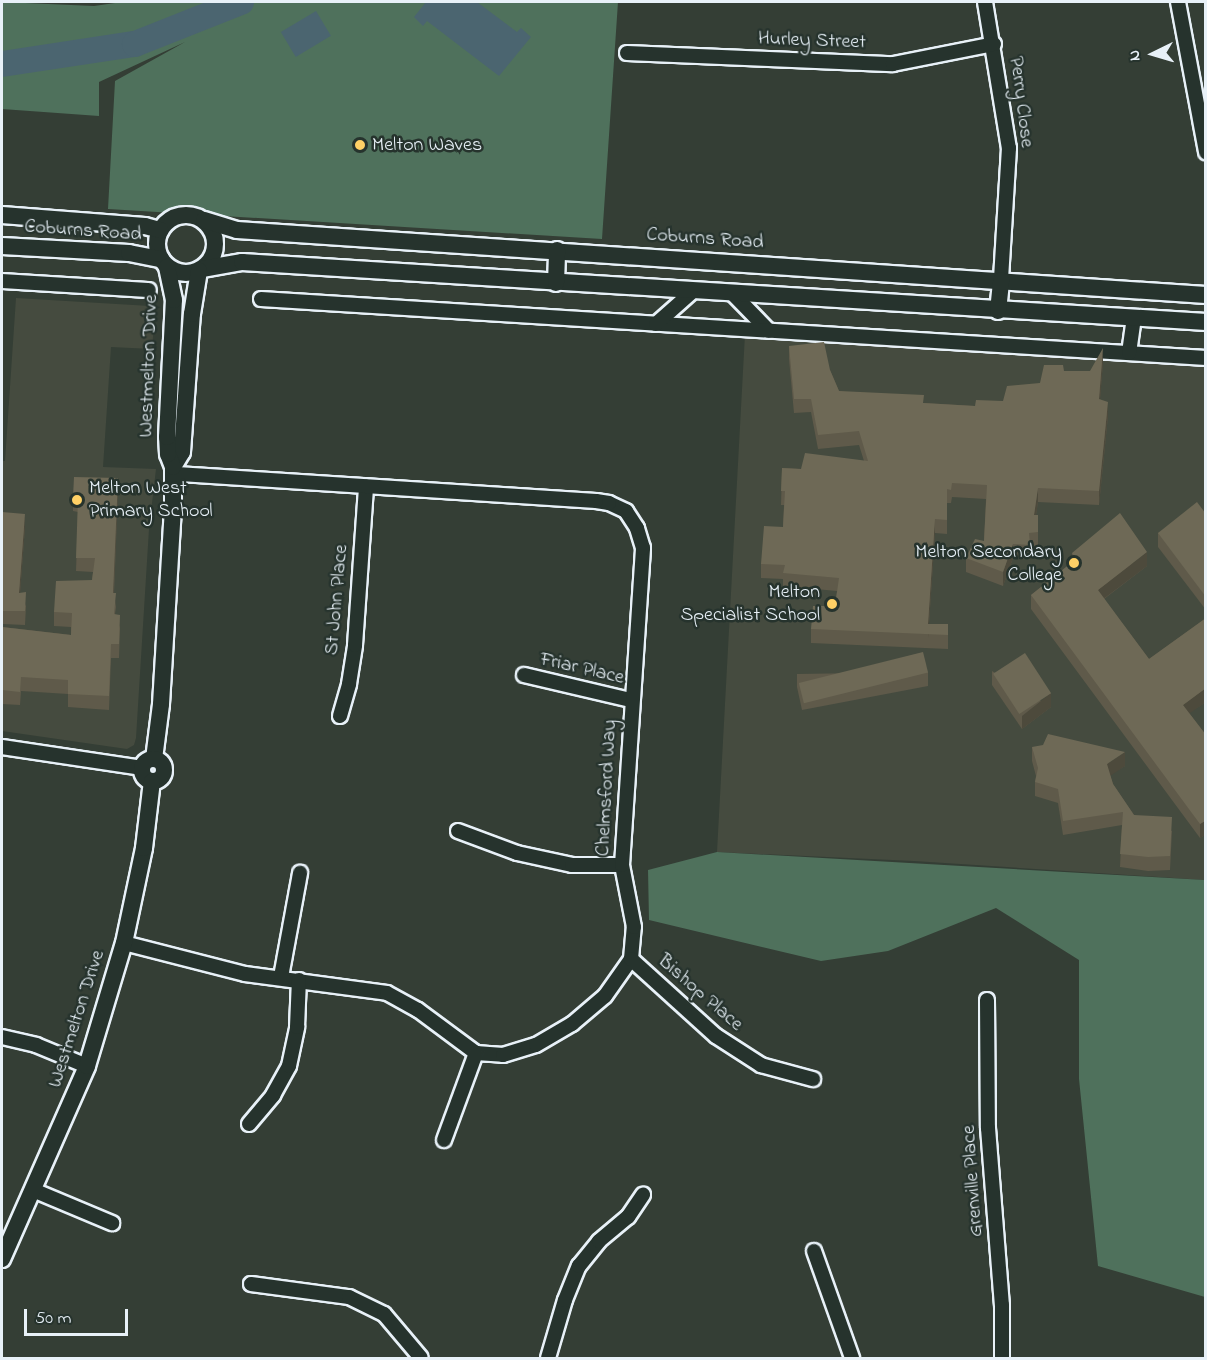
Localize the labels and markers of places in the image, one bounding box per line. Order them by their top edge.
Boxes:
place label: Melton Waves [372,133,482,157]
marker: Melton Waves [353,138,367,152]
place label: Melton West Primary School [89,476,213,523]
marker: Melton West Primary School [70,493,84,507]
place label: Melton Secondary College [915,540,1062,587]
marker: Melton Secondary College [1067,556,1081,570]
place label: Melton Specialist School [680,580,820,627]
marker: Melton Specialist School [825,597,839,611]

